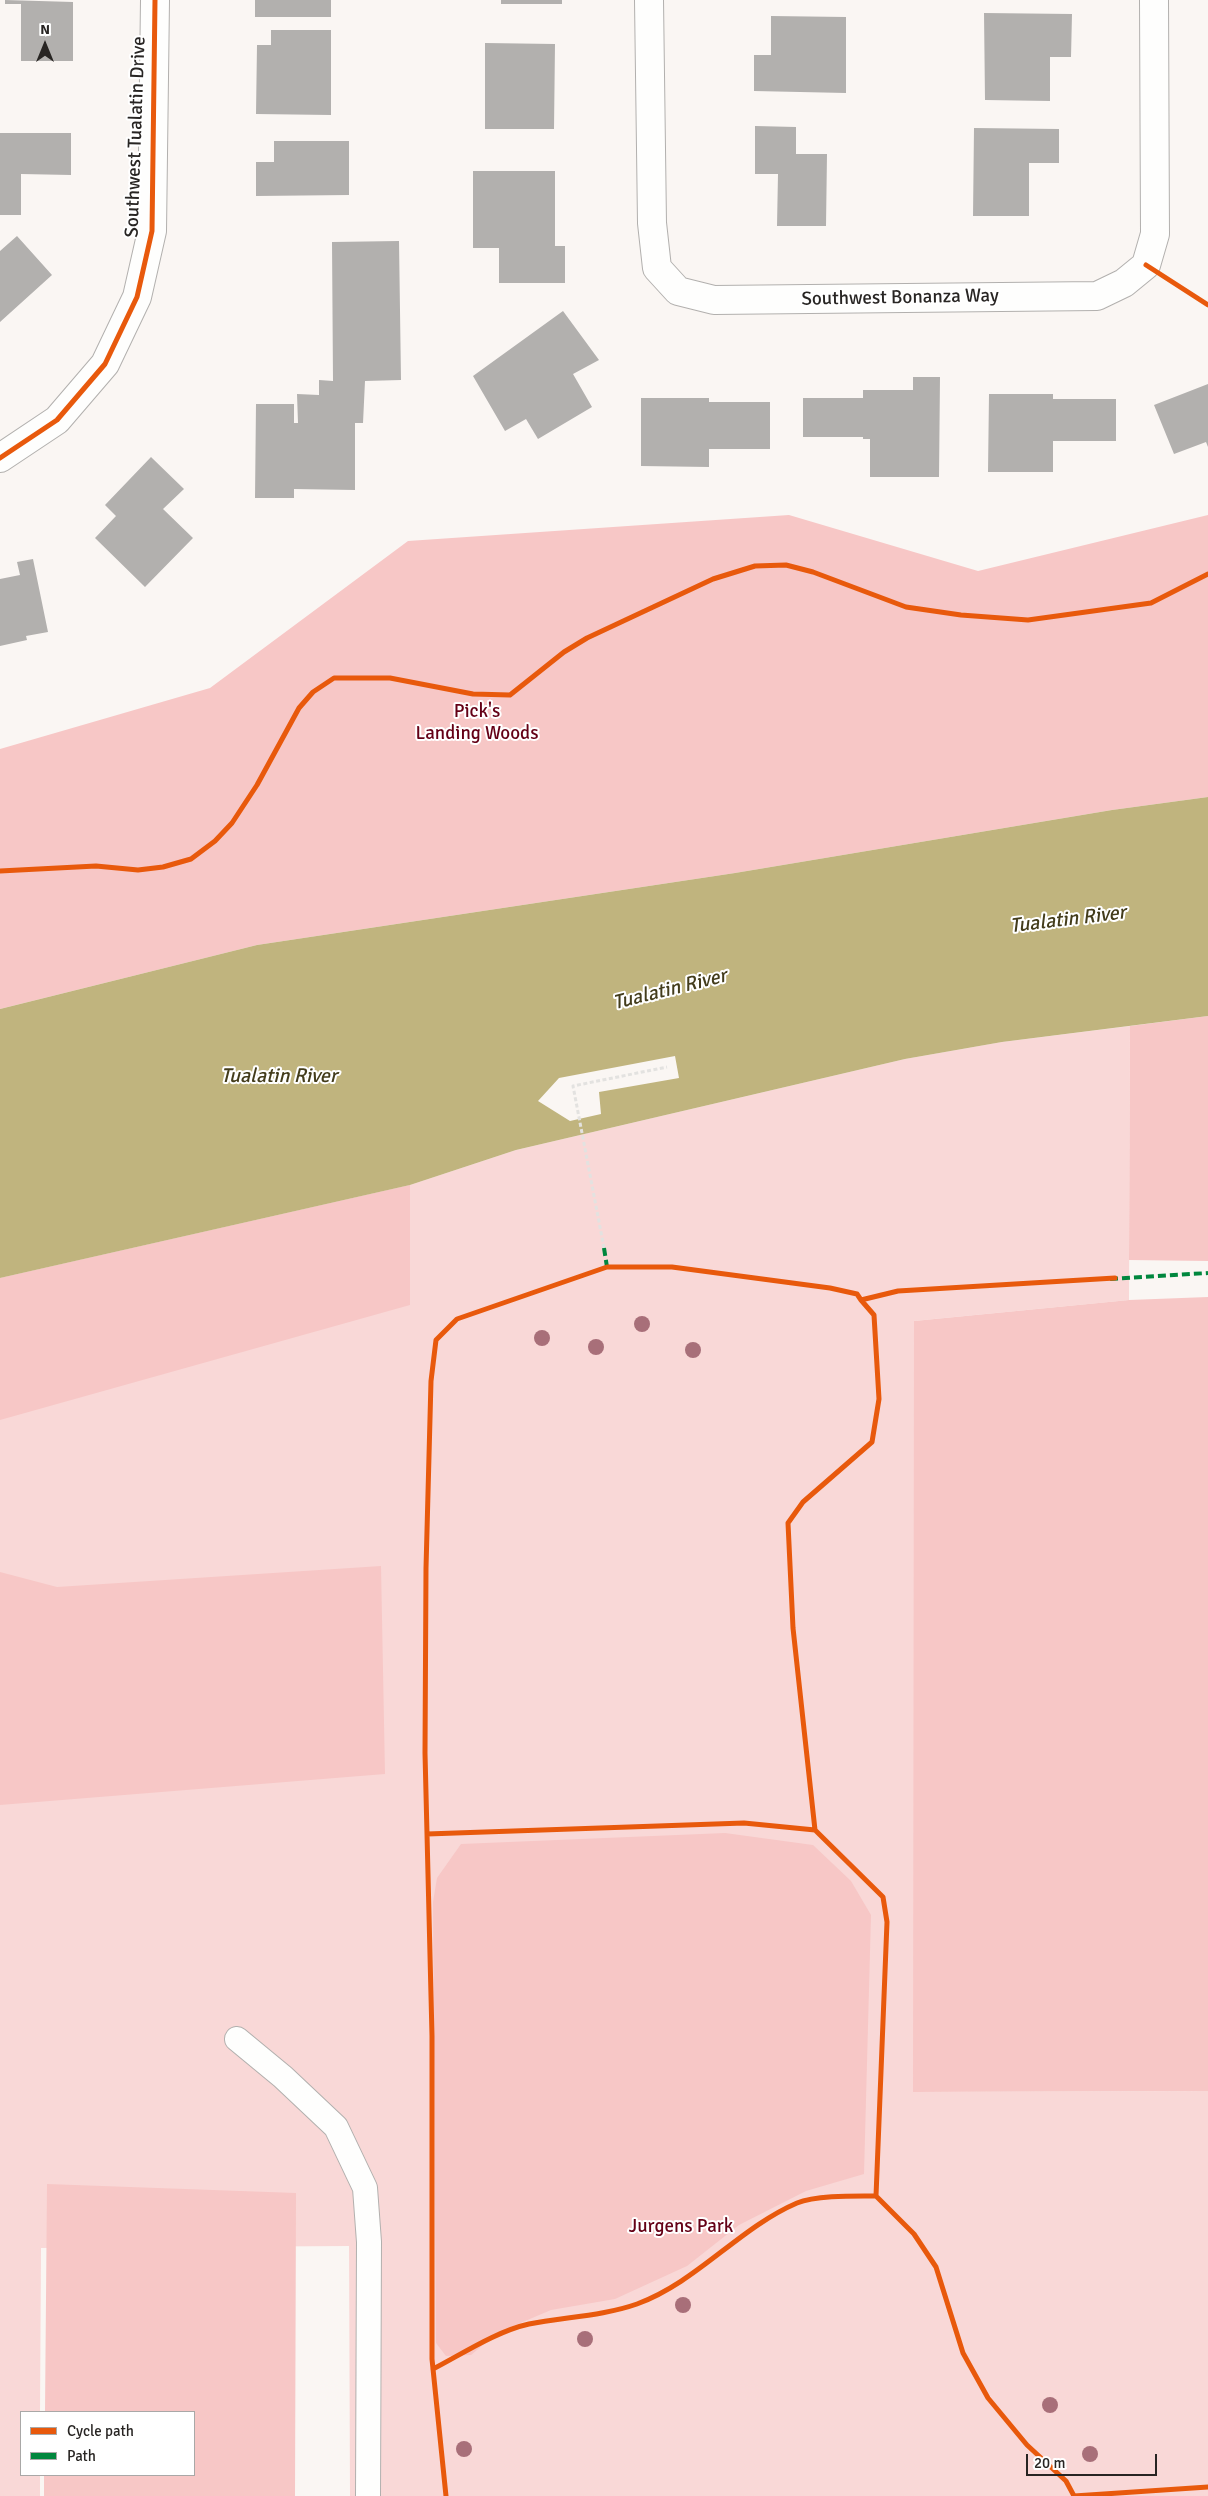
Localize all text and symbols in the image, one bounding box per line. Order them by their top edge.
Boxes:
north arrow [20,20,70,70]
text: N [40,21,50,38]
street label: Southwest Tualatin Drive [121,36,151,238]
street label: Southwest Bonanza Way [801,285,999,311]
park label: Pick's Landing Woods [415,701,539,745]
water label: Tualatin River [1009,901,1127,939]
water label: Tualatin River [611,964,729,1016]
water label: Tualatin River [221,1065,337,1089]
park label: Jurgens Park [629,2216,733,2238]
legend [20,2411,195,2476]
text: Cycle path [67,2422,134,2440]
scale bar [1028,2444,1159,2476]
text: Path [67,2447,96,2465]
text: 20 m [1034,2454,1065,2472]

